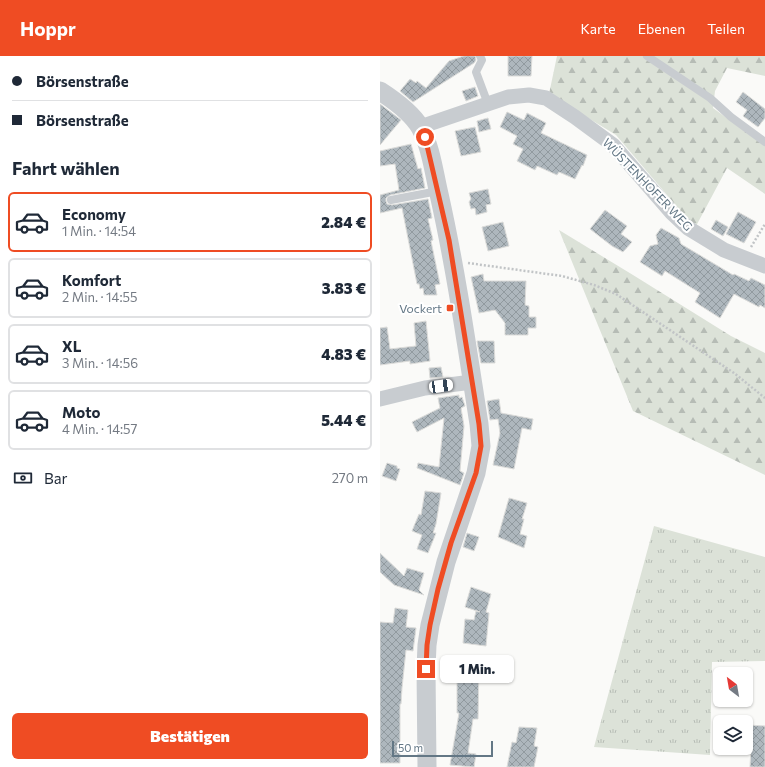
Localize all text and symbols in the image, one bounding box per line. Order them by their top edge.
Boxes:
text: Hoppr [20,17,76,40]
text: Karte [580,20,616,37]
text: Ebenen [638,20,685,37]
text: Teilen [707,20,745,37]
text: Börsenstraße [36,72,129,90]
text: Börsenstraße [36,111,129,129]
route start [416,128,434,146]
street label: WÜSTENHOFER WEG [600,135,696,233]
text: Fahrt wählen [12,157,120,179]
icon: car [14,204,50,240]
text: Economy [62,205,126,223]
text: 2.84 € [321,213,366,231]
text: 1 Min. · 14:54 [62,223,136,239]
icon: car [14,270,50,306]
text: Komfort [62,271,121,289]
text: 3.83 € [322,279,366,297]
text: 2 Min. · 14:55 [62,289,137,305]
place label: Vockert [399,301,442,315]
marker: Vockert [445,303,455,313]
icon: car [14,336,50,372]
text: XL [62,337,81,355]
text: 4.83 € [321,345,366,363]
text: 3 Min. · 14:56 [62,355,138,371]
car [428,378,454,394]
icon: car [14,402,50,438]
text: Moto [62,403,101,421]
text: 5.44 € [321,411,366,429]
text: 4 Min. · 14:57 [62,421,137,437]
icon: cash [12,467,34,489]
text: Bar [44,469,68,487]
text: 270 m [332,470,368,486]
callout: 1 Min. [440,655,514,683]
route end [417,660,435,678]
text: 1 Min. [459,661,495,677]
north arrow [713,667,753,707]
map controls [713,667,753,755]
button: Bestätigen [12,713,368,759]
button: layers [713,715,753,755]
scale bar [392,739,493,758]
text: 50 m [398,741,423,754]

